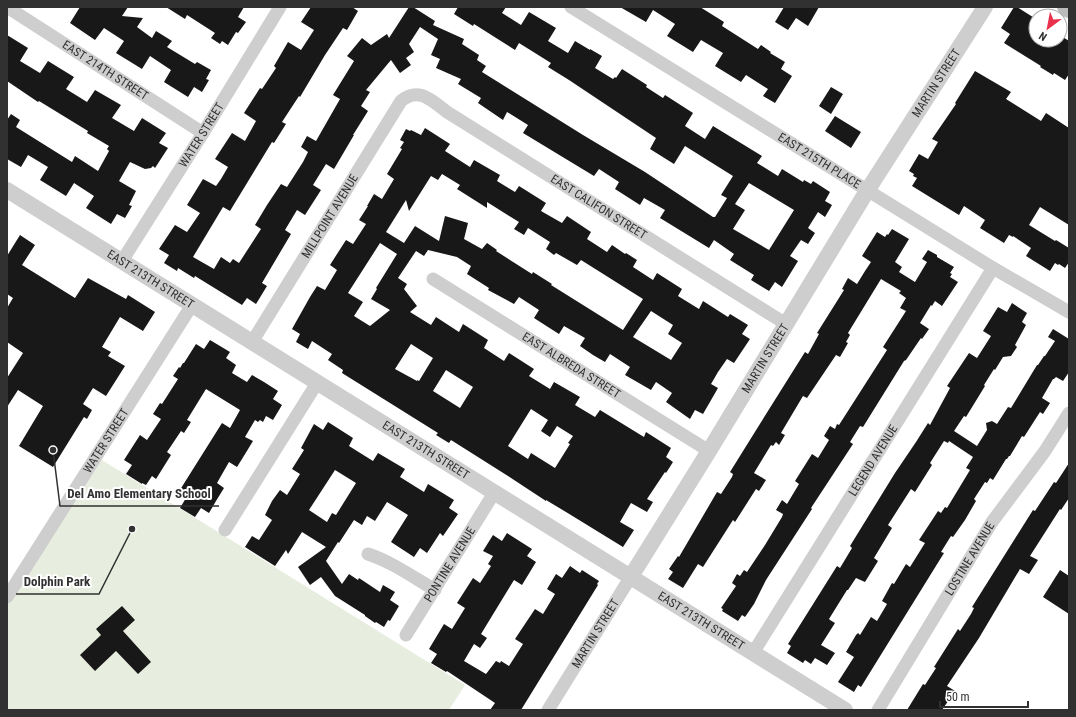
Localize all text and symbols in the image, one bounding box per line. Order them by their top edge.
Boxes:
north arrow [1028,8,1068,48]
text: N [1036,29,1049,43]
street label: EAST 214TH STREET [60,38,151,103]
street label: MARTIN STREET [909,46,963,120]
street label: WATER STREET [176,100,227,170]
street label: EAST 215TH PLACE [776,130,863,191]
street label: MILLPOINT AVENUE [299,172,361,261]
street label: EAST CALIFON STREET [548,172,649,242]
street label: EAST 213TH STREET [105,247,197,311]
street label: MARTIN STREET [739,321,792,396]
street label: EAST ALBREDA STREET [520,329,623,401]
street label: WATER STREET [80,406,132,476]
street label: EAST 213TH STREET [380,418,472,482]
street label: LEGEND AVENUE [846,422,900,498]
callout: Del Amo Elementary School [60,481,219,506]
text: Del Amo Elementary School [67,486,211,501]
street label: LOSTINE AVENUE [942,519,997,598]
street label: PONTINE AVENUE [421,524,478,605]
callout: Dolphin Park [16,569,99,594]
text: Dolphin Park [24,574,91,589]
street label: EAST 213TH STREET [655,589,747,653]
street label: MARTIN STREET [569,596,622,671]
scale bar [940,683,1028,709]
text: 50 m [946,690,970,704]

